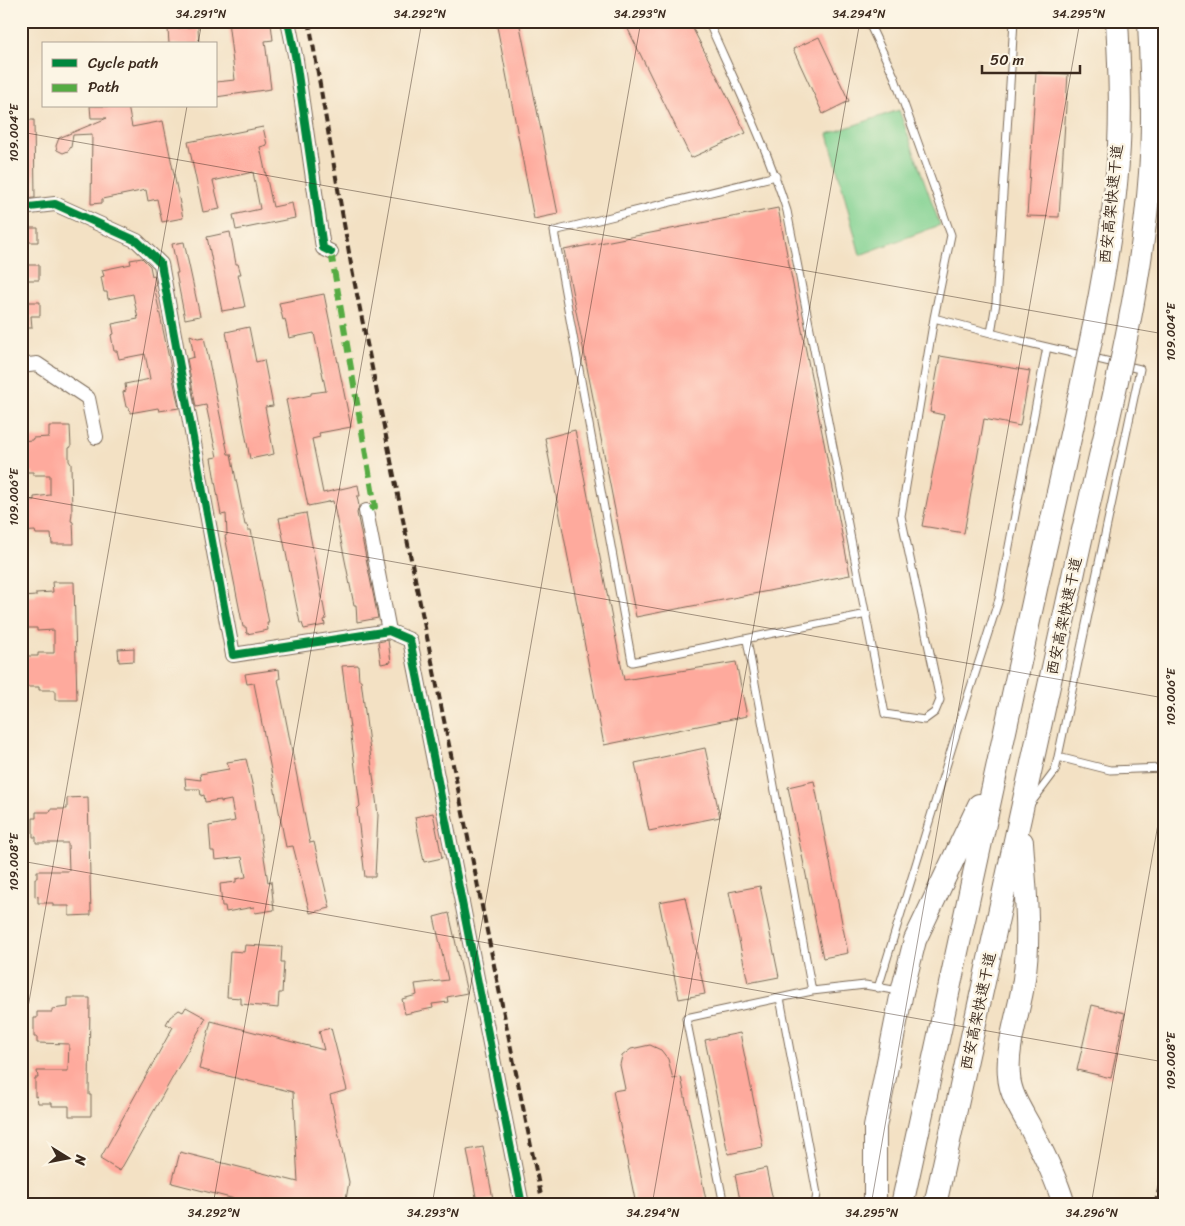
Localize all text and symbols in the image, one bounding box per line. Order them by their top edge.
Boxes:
text: 34.291°N [176,3,227,25]
text: 34.292°N [394,3,447,25]
text: 34.293°N [614,3,667,25]
text: 34.294°N [833,3,886,25]
text: 34.295°N [1053,3,1106,25]
legend [42,42,218,108]
scale bar [982,42,1080,74]
text: 50 m [990,47,1025,73]
text: Cycle path [88,50,159,76]
text: Path [88,74,119,100]
text: 109.004°E [3,103,25,162]
street label: 西安高架快速干道 [1092,143,1130,265]
text: 109.004°E [1160,302,1182,361]
text: 109.006°E [3,467,25,526]
street label: 西安高架快速干道 [1039,555,1089,677]
text: 109.006°E [1160,667,1182,726]
text: 109.008°E [3,832,25,891]
street label: 西安高架快速干道 [953,950,1003,1072]
text: 109.008°E [1160,1031,1182,1090]
north arrow [42,1134,92,1184]
text: N [67,1152,94,1167]
text: 34.292°N [188,1202,241,1224]
text: 34.293°N [407,1202,460,1224]
text: 34.294°N [627,1202,680,1224]
text: 34.295°N [846,1202,899,1224]
text: 34.296°N [1066,1202,1119,1224]

